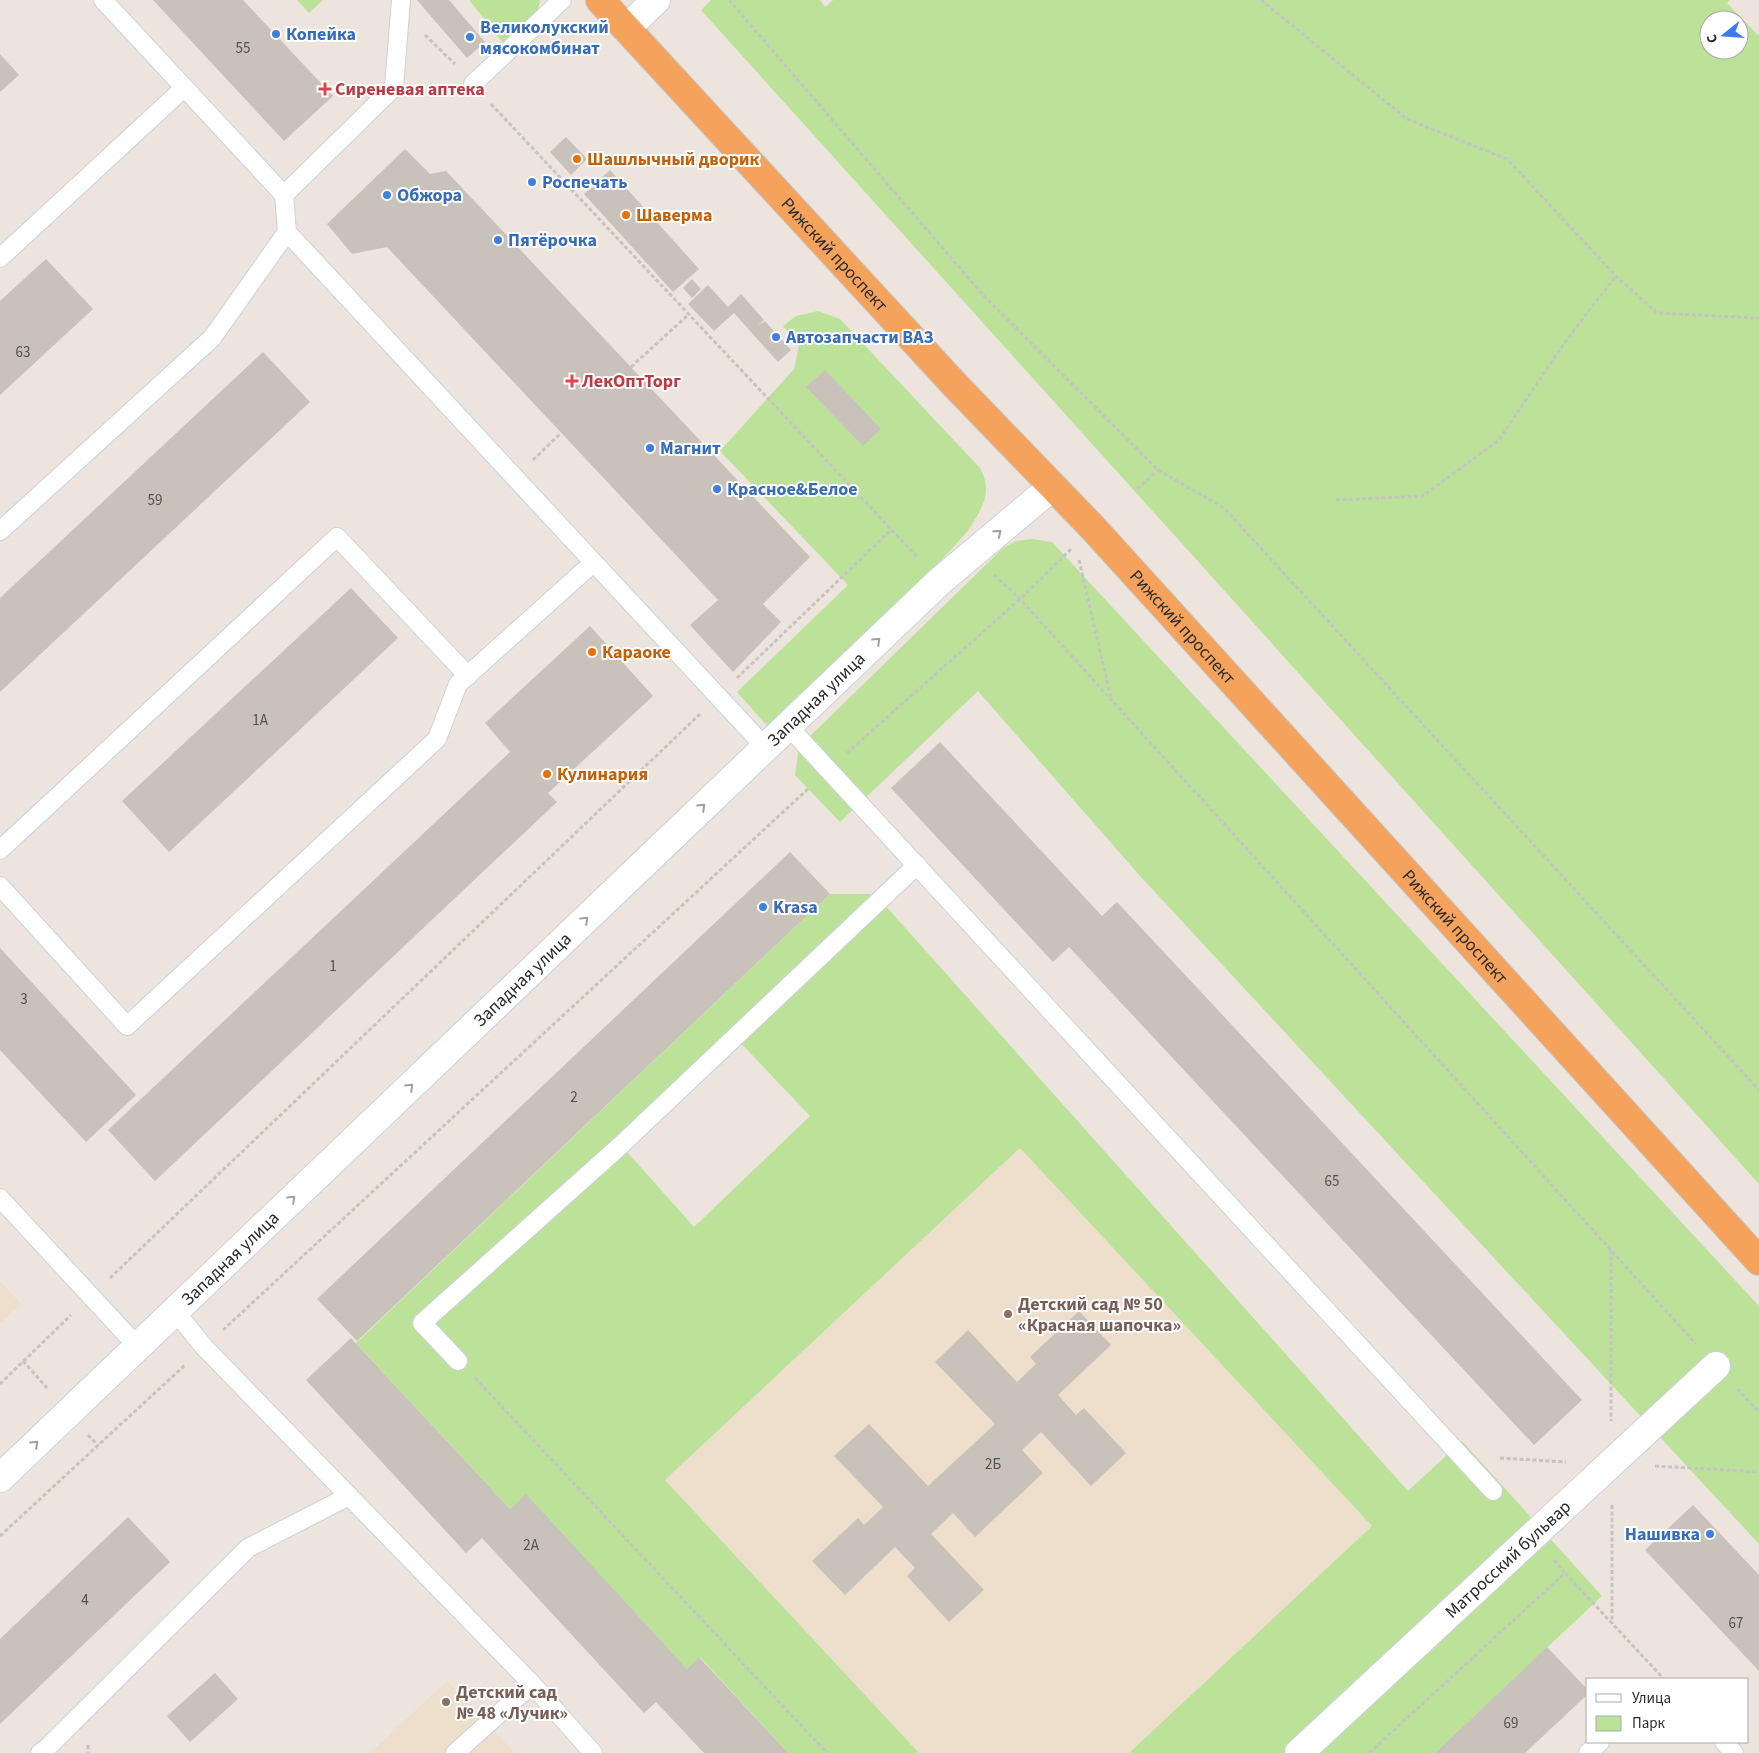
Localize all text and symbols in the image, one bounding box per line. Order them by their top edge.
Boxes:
north arrow [1699,10,1749,60]
place label: Великолукский мясокомбинат [480,15,609,61]
place label: Копейка [286,22,356,47]
marker: Копейка [270,28,282,40]
marker: Великолукский мясокомбинат [464,31,476,43]
text: С [1702,32,1723,45]
house number: 55 [236,38,250,59]
place label: Сиреневая аптека [335,77,485,102]
marker: Сиреневая аптека [319,83,331,95]
place label: Шашлычный дворик [587,147,760,172]
marker: Шашлычный дворик [571,153,583,165]
place label: Роспечать [542,170,628,195]
marker: Роспечать [526,176,538,188]
place label: Обжора [397,183,462,208]
marker: Обжора [381,189,393,201]
street label: Рижский проспект [775,192,894,317]
place label: Шаверма [636,203,712,228]
marker: Шаверма [620,209,632,221]
place label: Пятёрочка [508,228,597,253]
marker: Пятёрочка [492,234,504,246]
place label: Автозапчасти ВАЗ [785,325,934,350]
marker: Автозапчасти ВАЗ [770,331,782,343]
house number: 63 [16,342,30,363]
place label: ЛекОптТорг [581,369,681,394]
marker: ЛекОптТорг [566,375,578,387]
place label: Магнит [660,436,721,461]
marker: Магнит [644,442,656,454]
place label: Красное&Белое [727,477,858,502]
marker: Красное&Белое [711,483,723,495]
house number: 59 [148,490,162,511]
one-way arrow [992,530,1001,539]
street label: Рижский проспект [1124,564,1242,690]
one-way arrow [871,638,880,647]
place label: Караоке [602,640,671,665]
marker: Караоке [586,646,598,658]
street label: Западная улица [762,646,871,752]
house number: 1А [252,710,269,731]
place label: Кулинария [557,762,648,787]
marker: Кулинария [541,768,553,780]
one-way arrow [697,804,706,813]
street label: Рижский проспект [1396,864,1514,990]
place label: Krasa [773,895,818,920]
marker: Krasa [757,901,769,913]
one-way arrow [579,916,588,925]
street label: Западная улица [468,927,577,1032]
house number: 1 [329,956,337,977]
house number: 3 [20,989,28,1010]
one-way arrow [404,1084,413,1093]
house number: 2 [570,1087,578,1108]
house number: 65 [1325,1171,1339,1192]
one-way arrow [286,1196,295,1205]
street label: Западная улица [176,1206,285,1311]
place label: Детский сад № 50 «Красная шапочка» [1018,1292,1181,1338]
marker: Детский сад № 50 «Красная шапочка» [1002,1308,1014,1320]
one-way arrow [30,1441,39,1450]
house number: 2Б [985,1454,1001,1475]
street label: Матросский бульвар [1439,1494,1576,1624]
place label: Нашивка [1625,1522,1700,1547]
marker: Нашивка [1704,1528,1716,1540]
house number: 2А [523,1535,540,1556]
house number: 4 [81,1590,89,1611]
house number: 67 [1729,1613,1743,1634]
legend [1586,1678,1749,1743]
place label: Детский сад № 48 «Лучик» [456,1680,568,1726]
text: Улица [1632,1688,1671,1709]
marker: Детский сад № 48 «Лучик» [440,1696,452,1708]
house number: 69 [1504,1713,1518,1734]
text: Парк [1632,1713,1666,1734]

